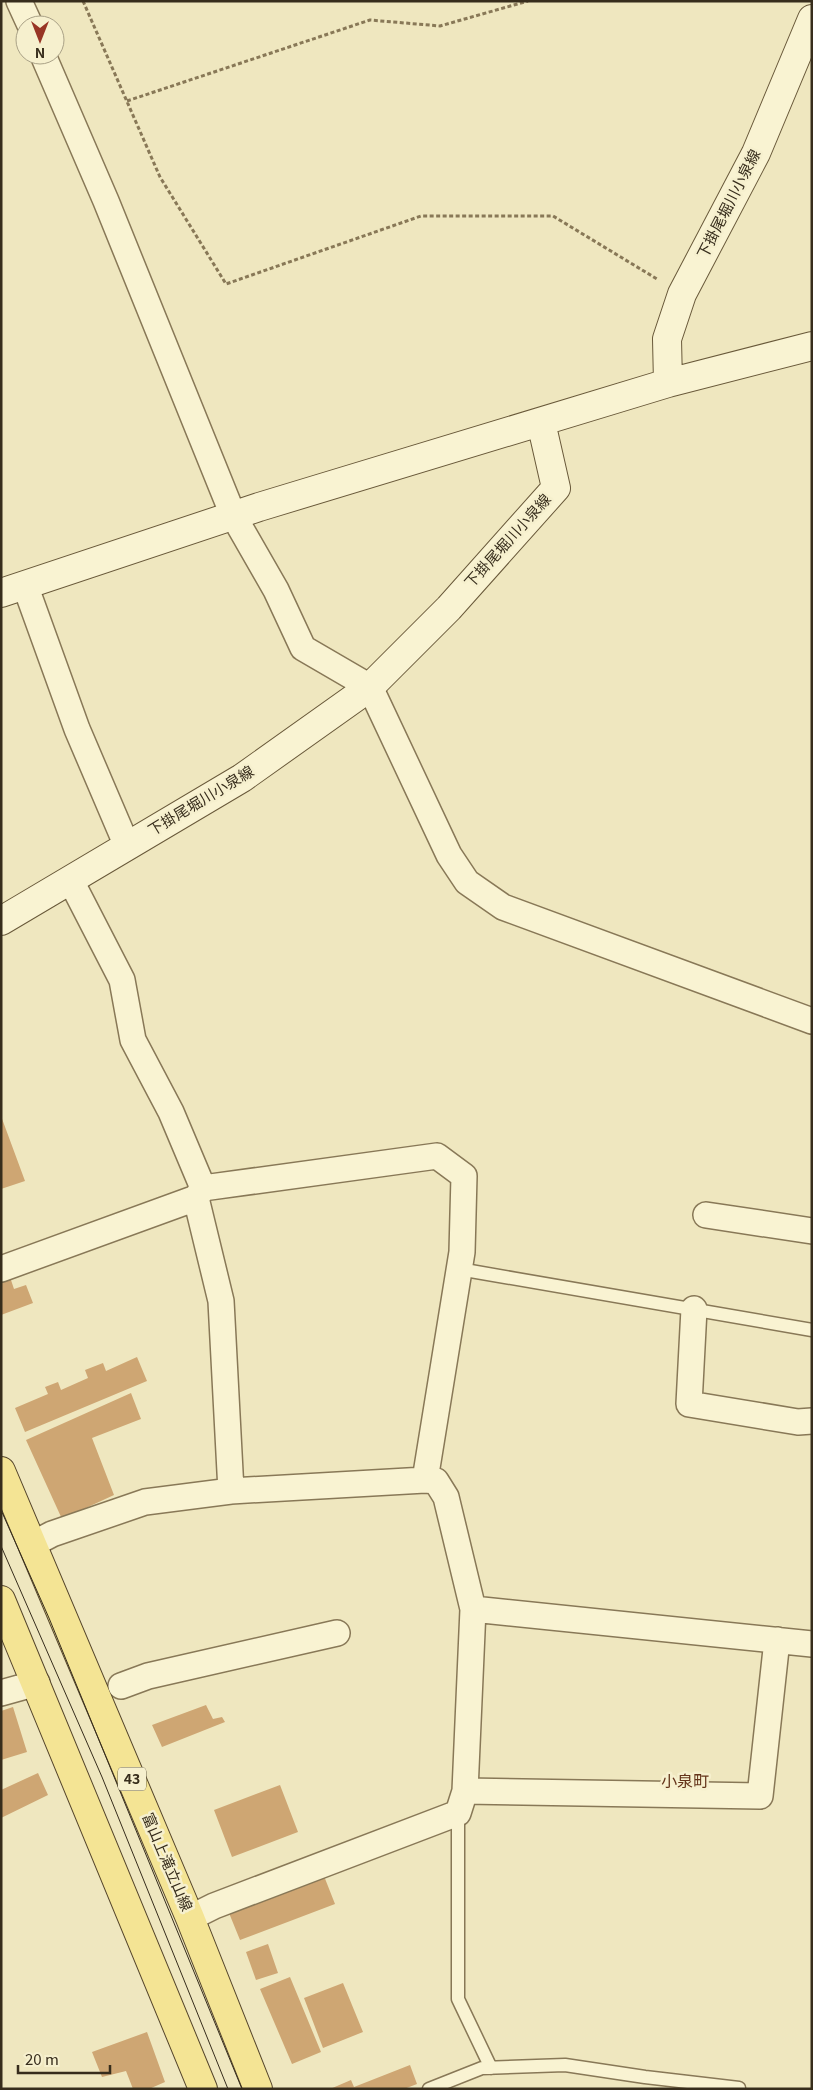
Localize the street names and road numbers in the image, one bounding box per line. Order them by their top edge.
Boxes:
street label: 下掛尾堀川小泉線 [691,145,764,262]
street label: 下掛尾堀川小泉線 [459,488,555,592]
street label: 下掛尾堀川小泉線 [143,760,257,840]
road number: 43 [118,1768,146,1790]
street label: 富山上滝立山線 [138,1809,199,1914]

